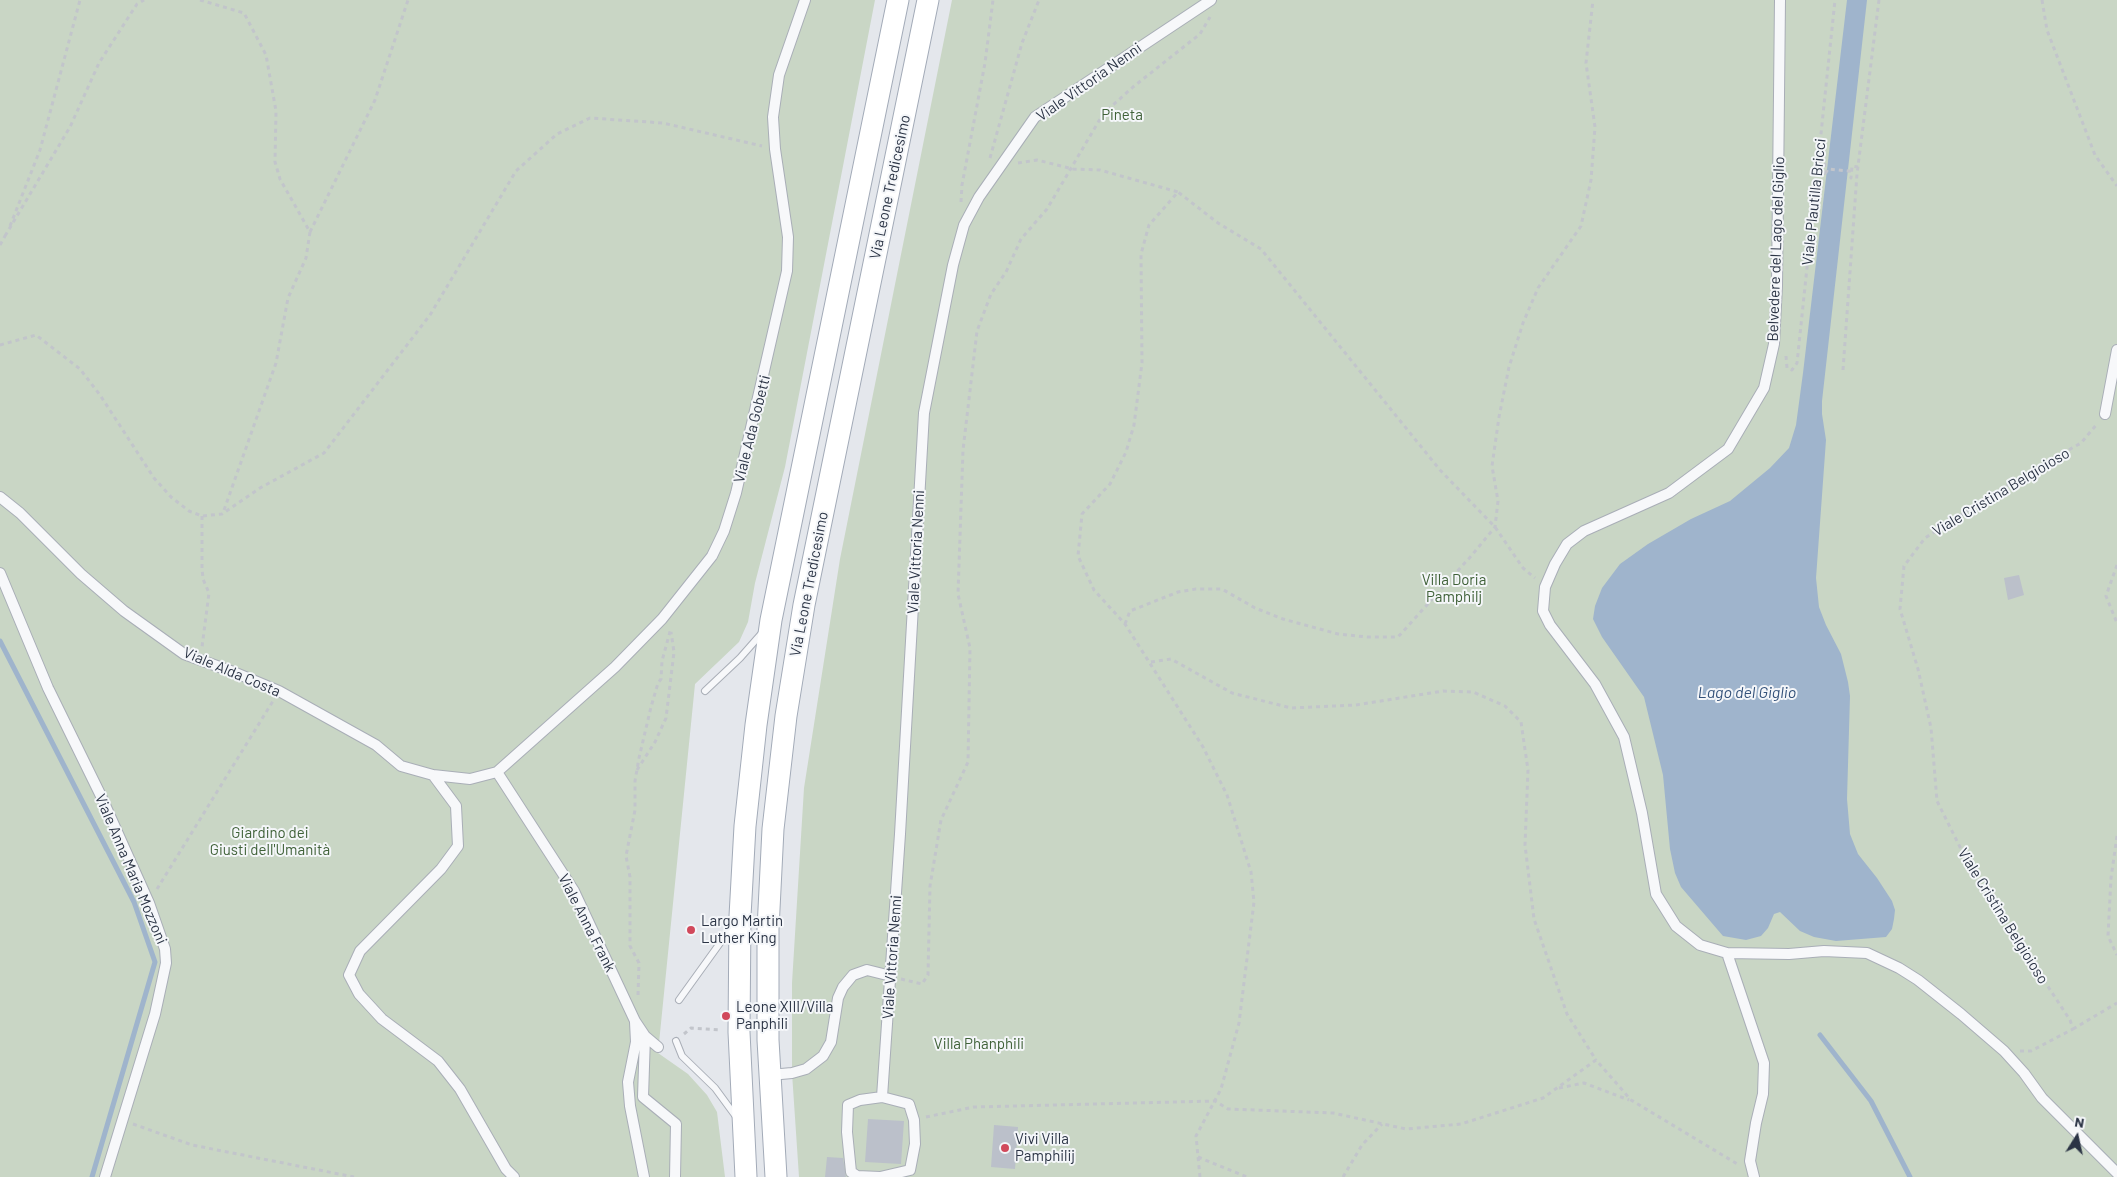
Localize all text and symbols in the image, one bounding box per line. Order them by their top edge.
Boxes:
street label: Viale Vittoria Nenni [1033,39,1145,125]
park label: Pineta [1101,106,1143,124]
street label: Via Leone Tredicesimo [866,113,914,261]
street label: Viale Plautilla Bricci [1798,138,1830,266]
street label: Belvedere del Lago del Giglio [1764,156,1788,342]
street label: Viale Ada Gobetti [730,373,774,485]
street label: Viale Cristina Belgioioso [1929,444,2073,540]
street label: Viale Vittoria Nenni [904,489,928,615]
street label: Via Leone Tredicesimo [786,510,832,658]
park label: Villa Doria Pamphilj [1422,571,1486,606]
street label: Viale Alda Costa [181,643,283,701]
water label: Lago del Giglio [1698,683,1796,703]
street label: Viale Anna Maria Mozzoni [91,791,171,947]
park label: Giardino dei Giusti dell'Umanità [210,824,330,859]
street label: Viale Cristina Belgioioso [1954,845,2052,987]
street label: Viale Anna Frank [555,871,619,975]
street label: Viale Vittoria Nenni [879,894,905,1020]
place label: Largo Martin Luther King [701,912,783,947]
marker: Largo Martin Luther King [685,924,697,936]
place label: Leone XIII/Villa Panphili [736,998,833,1033]
marker: Leone XIII/Villa Panphili [720,1010,732,1022]
park label: Villa Phanphili [934,1035,1024,1053]
north arrow [2052,1112,2102,1162]
text: N [2074,1113,2086,1131]
place label: Vivi Villa Pamphilij [1015,1130,1075,1165]
marker: Vivi Villa Pamphilij [999,1142,1011,1154]

